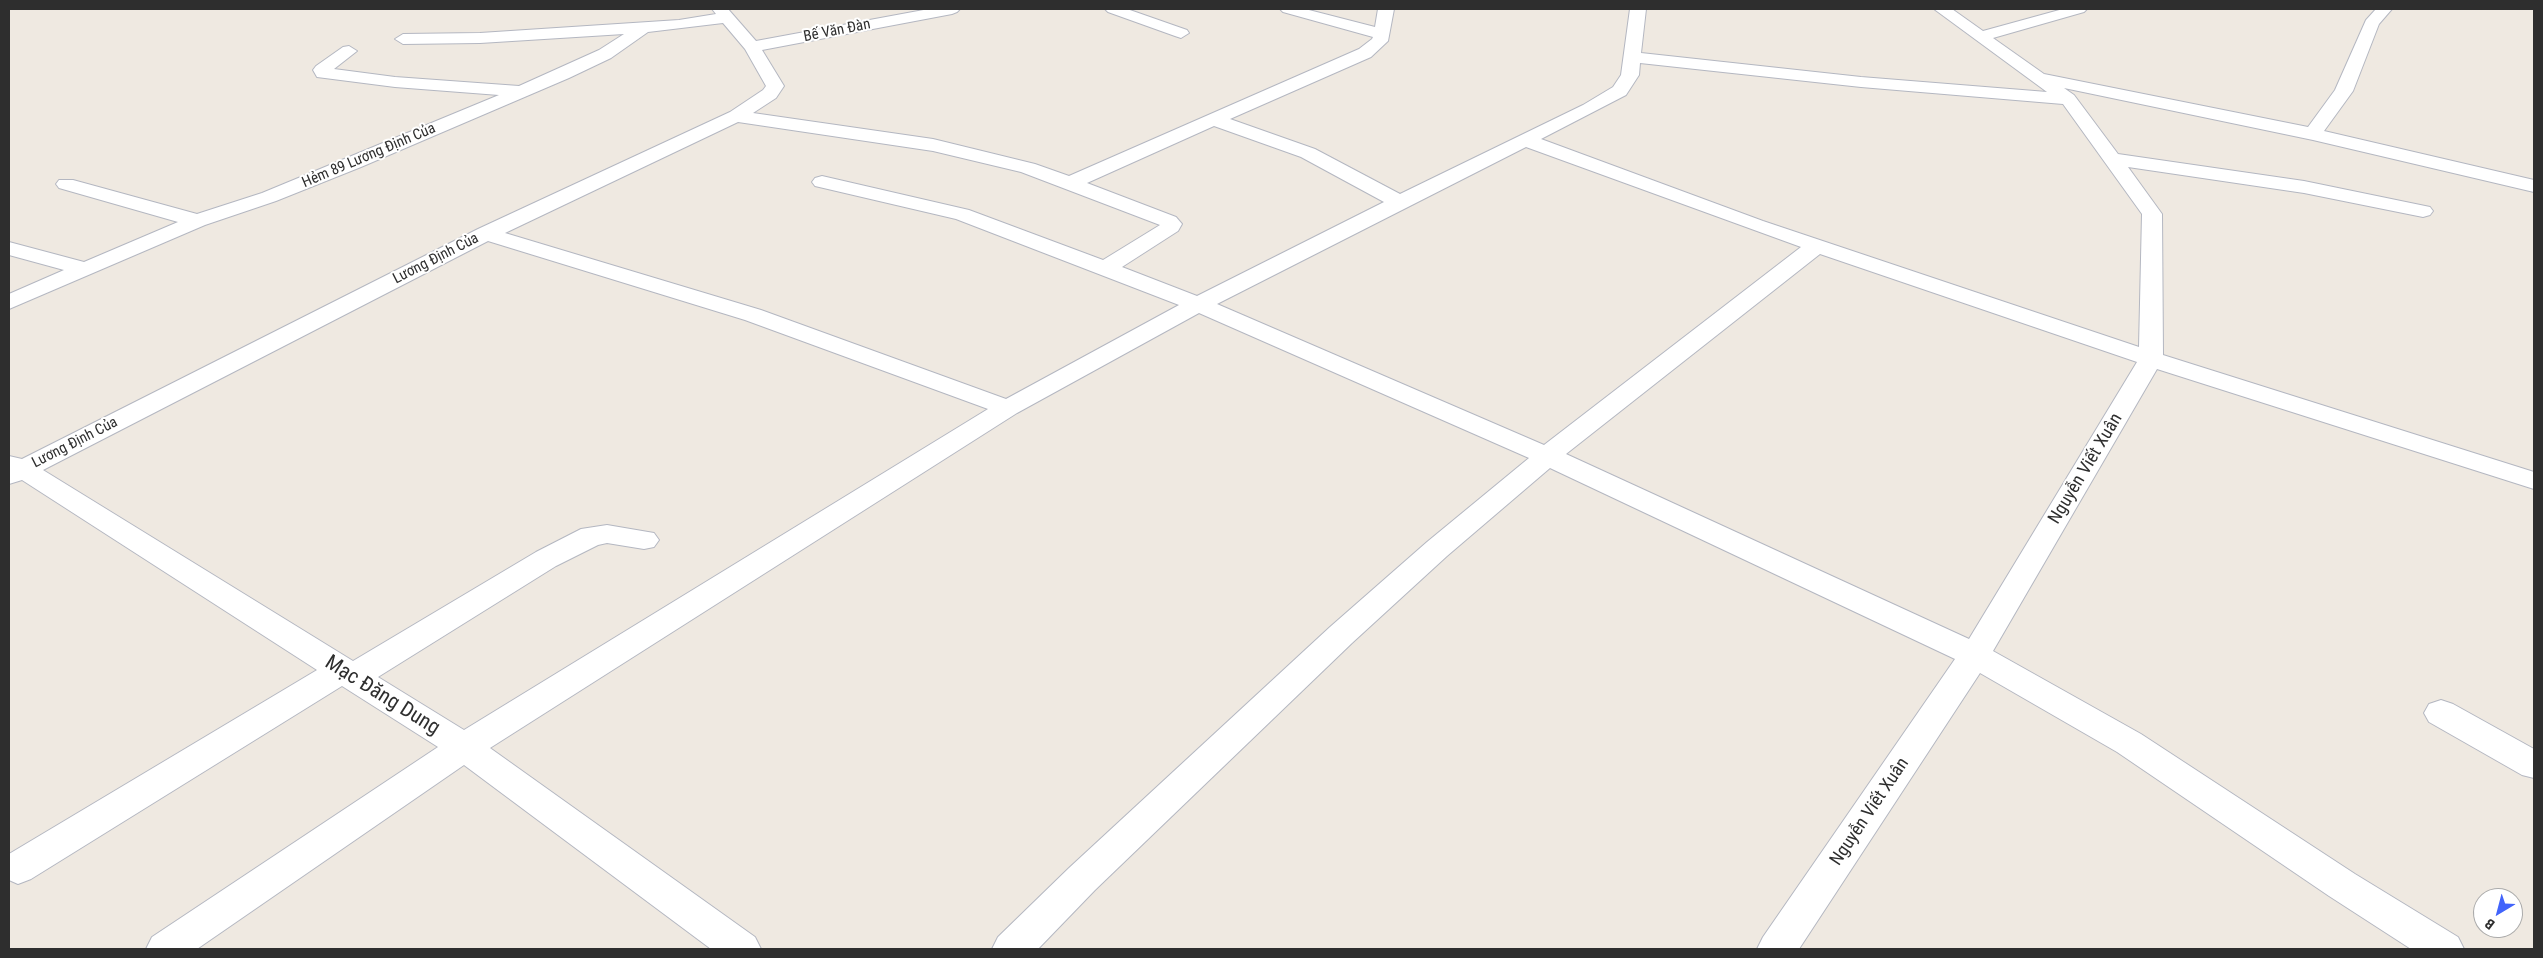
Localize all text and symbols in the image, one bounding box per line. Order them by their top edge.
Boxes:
street label: Bế Văn Đàn [802,16,872,46]
street label: Hẻm 89 Lương Định Của [300,120,438,192]
street label: Lương Định Của [390,230,482,288]
street label: Nguyễn Viết Xuân [2044,410,2128,528]
street label: Lương Định Của [29,414,121,472]
street label: Mạc Đăng Dung [320,651,444,741]
street label: Nguyễn Viết Xuân [1826,754,1914,870]
north arrow [2473,888,2523,938]
text: B [2482,915,2498,933]

